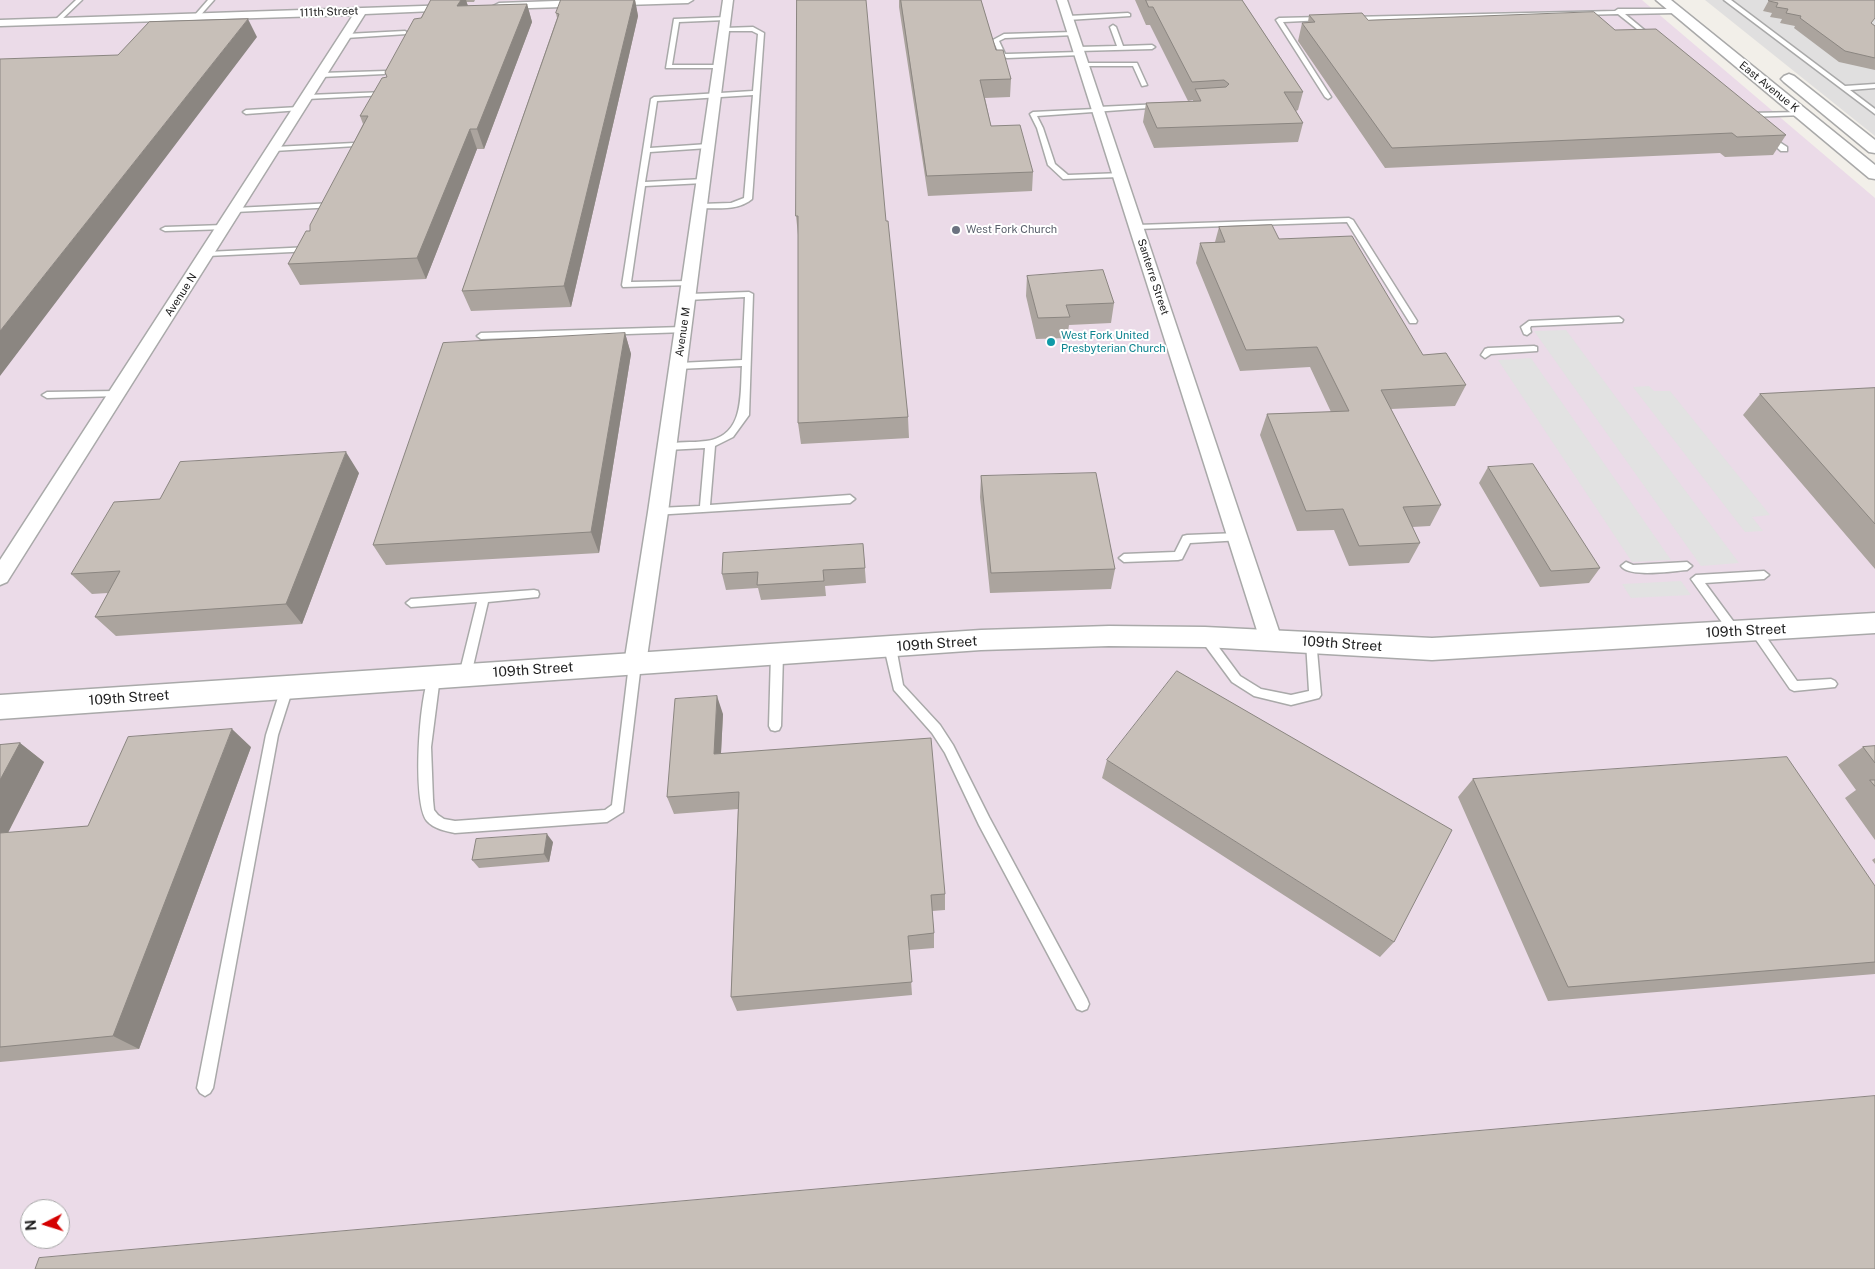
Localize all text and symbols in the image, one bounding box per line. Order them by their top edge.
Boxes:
street label: 111th Street [299,4,359,20]
street label: East Avenue K [1736,59,1802,115]
place label: West Fork Church [966,223,1057,237]
marker: West Fork Church [950,224,962,236]
street label: Santerre Street [1134,237,1172,317]
street label: Avenue N [162,271,200,319]
street label: Avenue M [673,306,693,358]
place label: West Fork United Presbyterian Church [1061,329,1166,355]
marker: West Fork United Presbyterian Church [1045,336,1057,348]
street label: 109th Street [1705,620,1787,642]
street label: 109th Street [896,633,978,655]
street label: 109th Street [1301,633,1383,655]
street label: 109th Street [492,659,574,681]
street label: 109th Street [88,687,170,709]
north arrow [20,1199,70,1249]
text: N [23,1219,40,1231]

